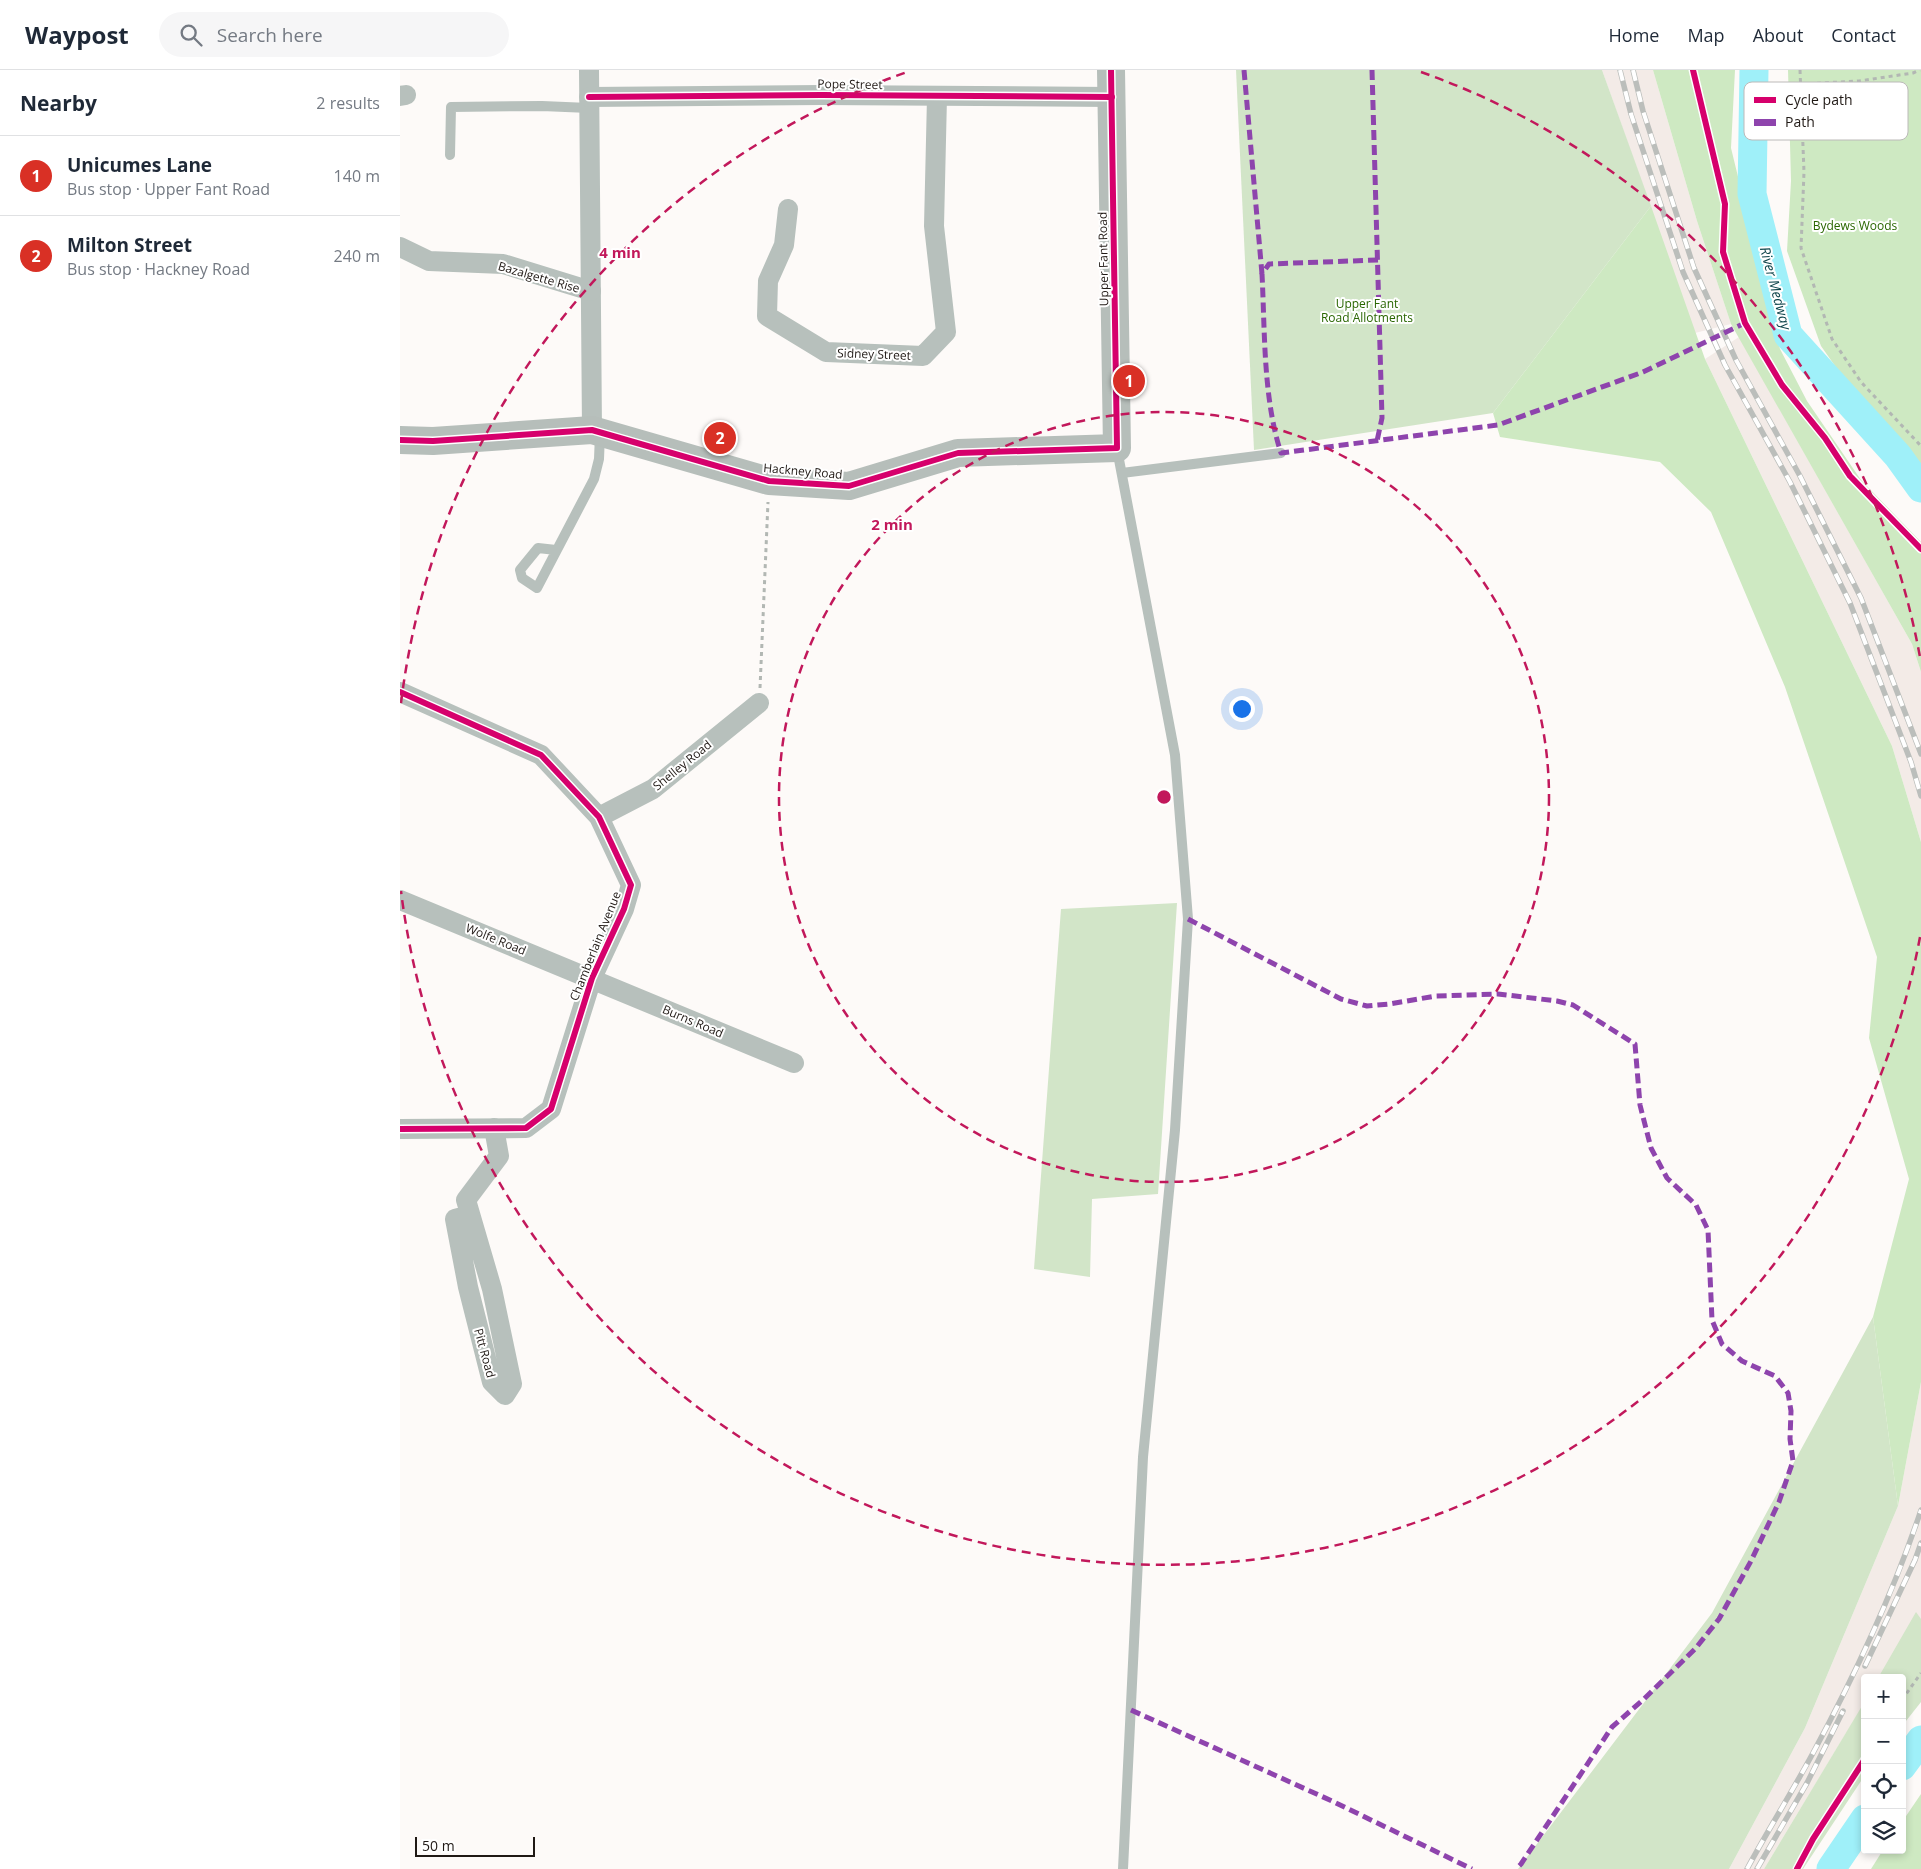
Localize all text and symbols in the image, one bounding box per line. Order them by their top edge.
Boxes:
search box [159,12,509,57]
text: Waypost [25,18,129,51]
icon: search [177,21,205,49]
text: Search here [217,22,323,48]
text: Home [1609,23,1659,47]
text: Map [1687,23,1725,47]
text: About [1753,23,1803,47]
text: Contact [1831,23,1896,47]
street label: Pope Street [817,75,883,93]
legend [1744,82,1908,140]
text: Nearby [20,89,97,117]
text: Cycle path [1785,90,1853,109]
text: 2 results [316,92,380,114]
text: Path [1785,112,1815,131]
text: Unicumes Lane [67,152,212,178]
text: 1 [31,165,41,187]
text: 140 m [334,165,380,187]
text: Bus stop · Upper Fant Road [67,178,270,200]
street label: Upper Fant Road [1094,212,1112,306]
park label: Bydews Woods [1813,217,1898,234]
text: Milton Street [67,232,192,258]
text: 4 min [599,242,641,262]
water label: River Medway [1756,244,1797,333]
text: 2 [31,245,41,267]
text: 240 m [334,245,380,267]
street label: Bazalgette Rise [496,257,582,297]
text: Bus stop · Hackney Road [67,258,250,280]
park label: Upper Fant Road Allotments [1321,295,1413,326]
street label: Sidney Street [837,344,911,364]
pin: 1 [1113,362,1145,400]
pin: 2 [704,419,736,457]
street label: Hackney Road [763,459,843,483]
text: 2 min [871,514,913,534]
your location [1229,696,1255,722]
street label: Shelley Road [649,736,715,794]
centre of rings [1155,788,1173,806]
street label: Chamberlain Avenue [565,888,625,1003]
street label: Wolfe Road [463,919,529,959]
street label: Burns Road [660,1001,726,1041]
street label: Pitt Road [470,1326,500,1380]
map controls [1861,1674,1906,1854]
button: + [1861,1674,1906,1719]
button: − [1861,1719,1906,1764]
button: locate [1861,1764,1906,1809]
button: layers [1861,1809,1906,1854]
scale bar [415,1834,535,1857]
text: 50 m [422,1836,455,1855]

